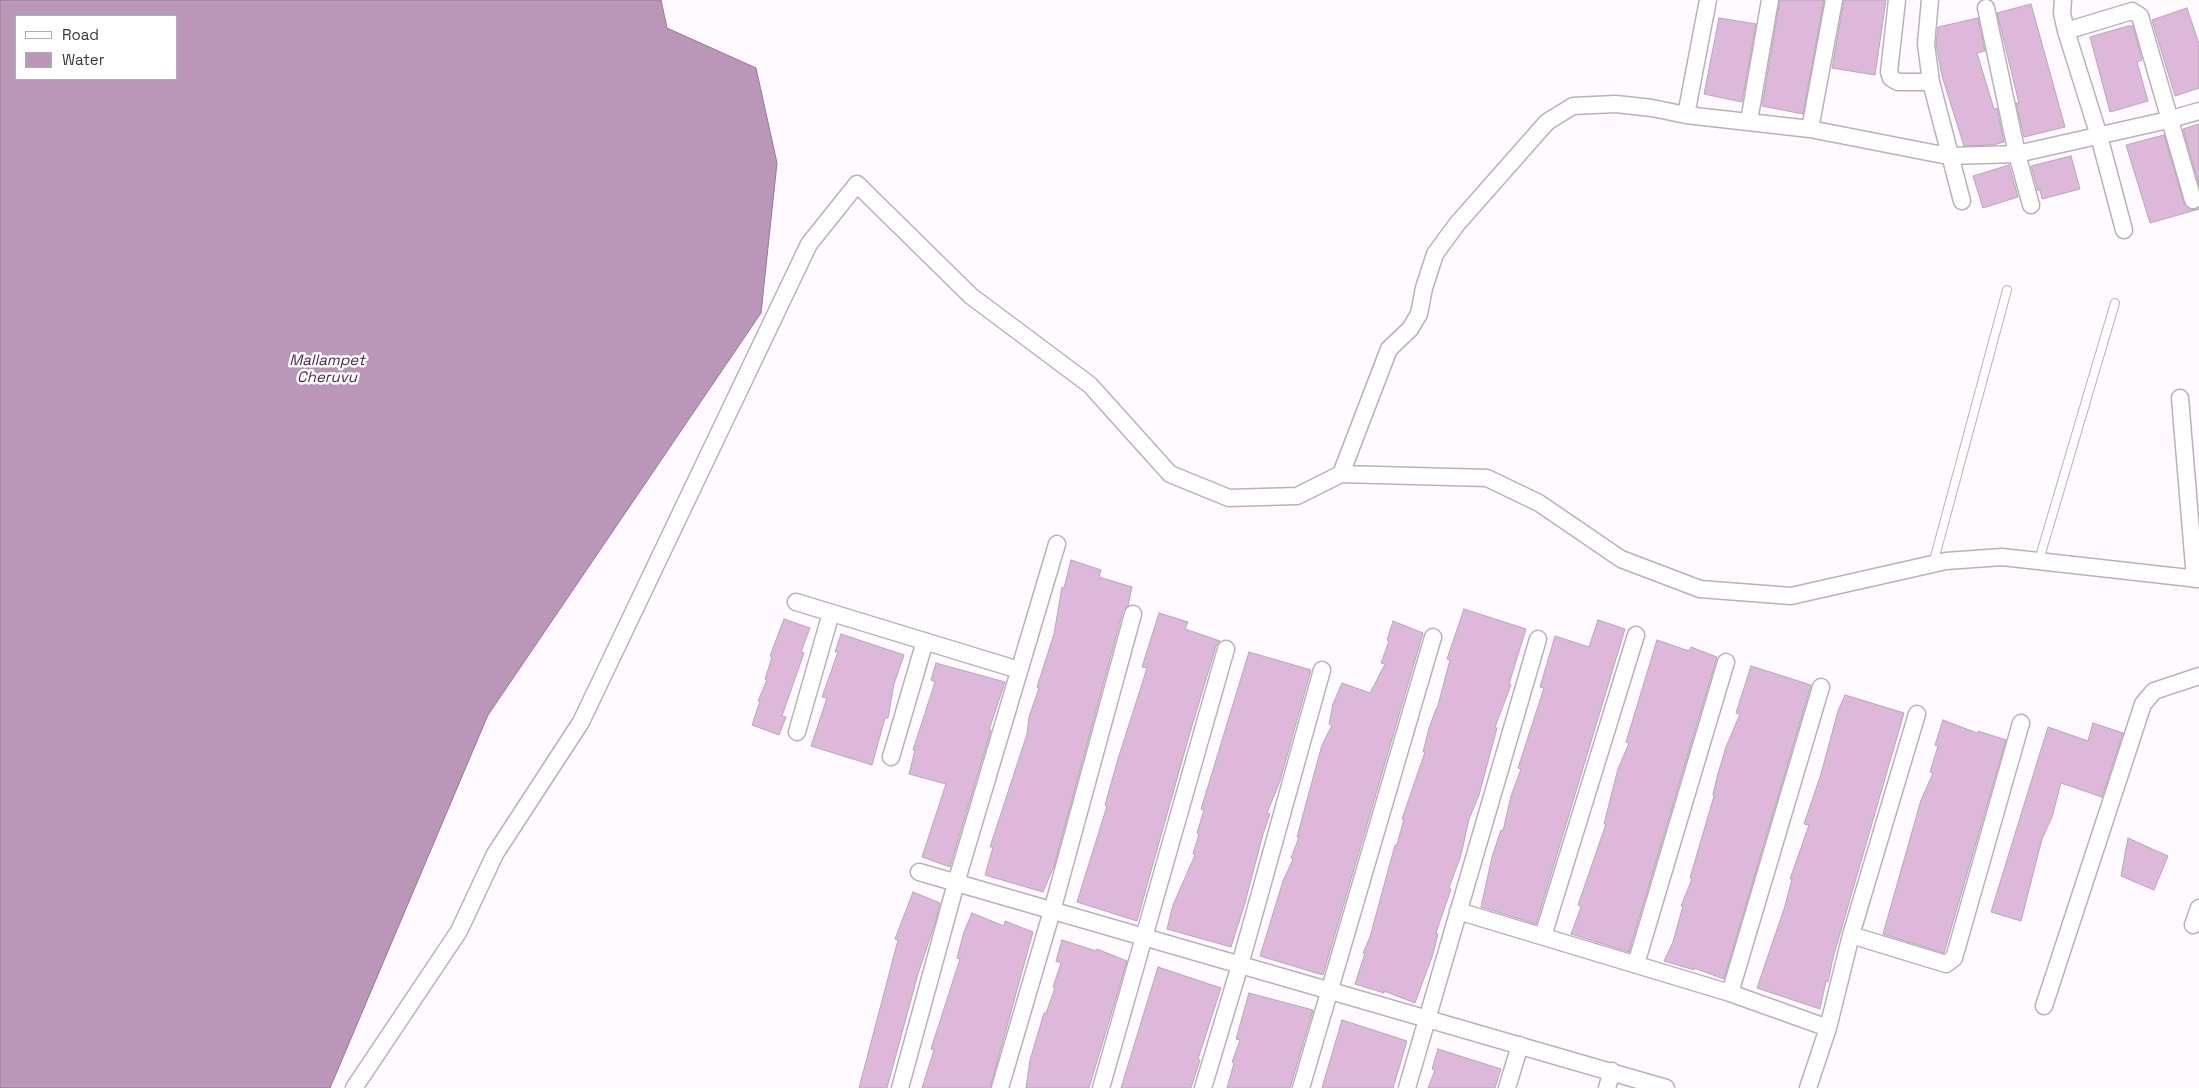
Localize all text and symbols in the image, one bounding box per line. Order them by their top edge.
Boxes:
legend [15,15,178,80]
text: Road [62,25,99,44]
text: Water [62,50,104,69]
water label: Mallampet Cheruvu [289,352,365,387]

